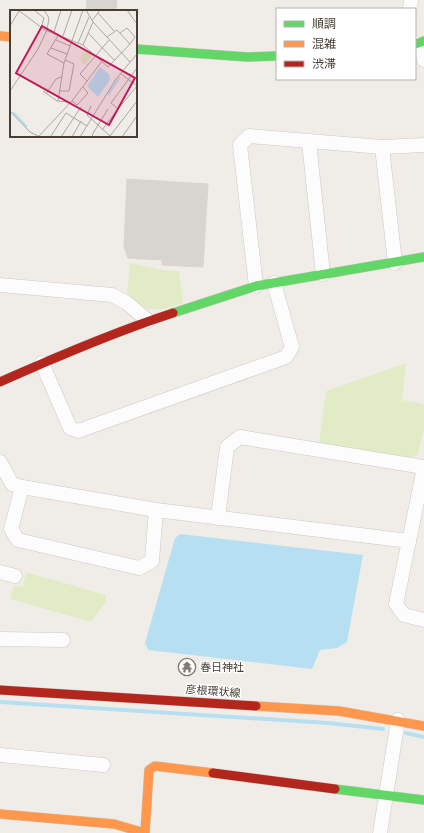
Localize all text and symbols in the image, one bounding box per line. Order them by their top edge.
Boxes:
legend [276,8,416,80]
inset map [10,10,137,137]
text: 順調 [312,16,336,31]
text: 混雑 [312,36,336,51]
text: 渋滞 [312,56,336,71]
temple icon: 春日神社 [177,657,197,677]
place label: 春日神社 [200,660,244,674]
street label: 彦根環状線 [185,682,241,700]

